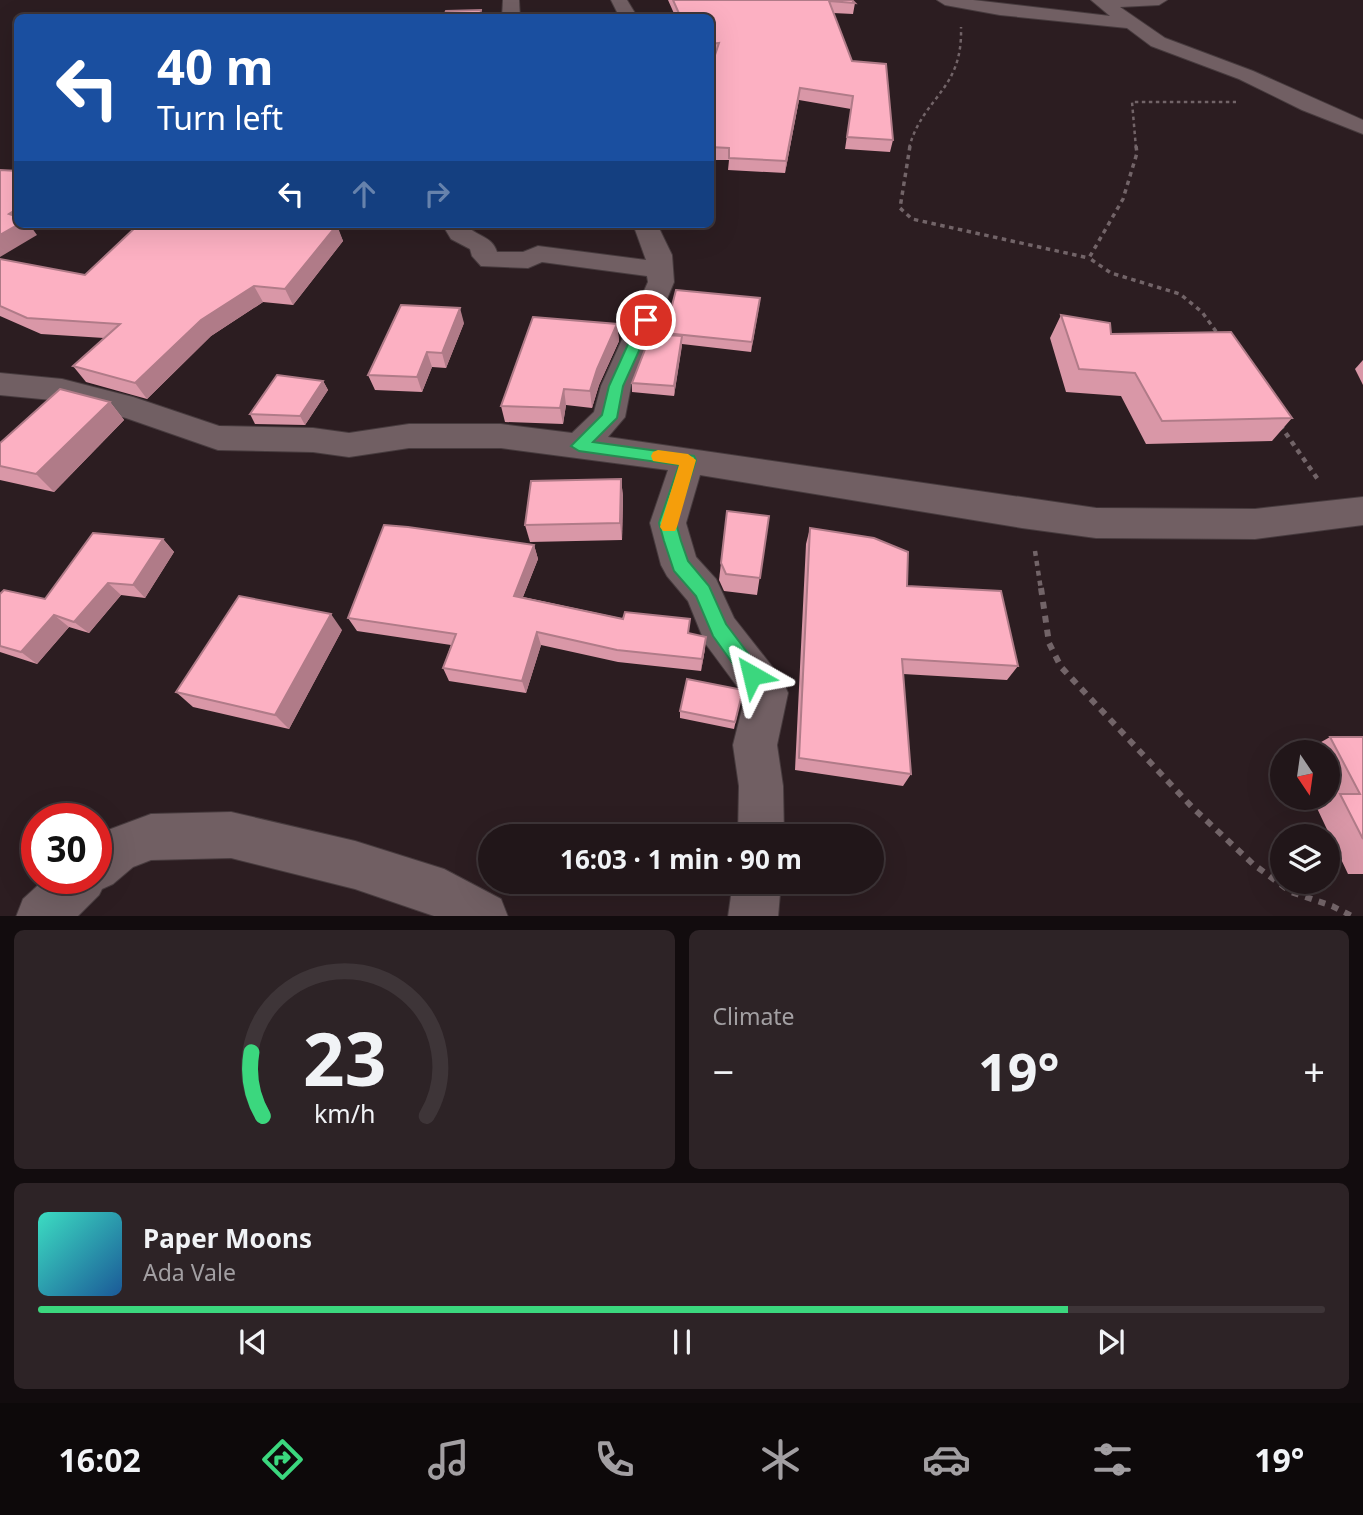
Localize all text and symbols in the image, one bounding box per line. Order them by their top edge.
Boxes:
text: 40 m [157,33,274,99]
icon: left [42,42,133,133]
text: Turn left [157,96,283,139]
icon: left [272,175,310,213]
icon: ahead [345,175,383,213]
icon: right [418,175,456,213]
pin [616,290,676,350]
icon: arrive [627,301,665,339]
position arrow [715,638,789,712]
north arrow [1270,740,1340,810]
map controls [1270,740,1340,894]
speed limit sign: 30 [21,803,112,894]
button: layers [1270,824,1340,894]
text: 16:03 · 1 min · 90 m [560,841,802,877]
text: Climate [713,1000,795,1032]
text: 23 [303,1008,386,1107]
text: 19° [978,1035,1060,1106]
text: − [713,1045,734,1097]
text: + [1303,1045,1325,1097]
text: km/h [313,1095,375,1129]
text: Paper Moons [143,1220,312,1256]
text: Ada Vale [143,1256,236,1288]
icon: previous [234,1323,272,1361]
icon: pause [663,1323,701,1361]
icon: next [1092,1323,1130,1361]
icon: directions [258,1435,307,1484]
icon: music [424,1435,473,1484]
icon: phone [590,1435,639,1484]
icon: climate [756,1435,805,1484]
icon: car [922,1435,971,1484]
icon: filters [1088,1435,1137,1484]
text: 16:02 [59,1438,141,1481]
text: 19° [1254,1438,1304,1481]

